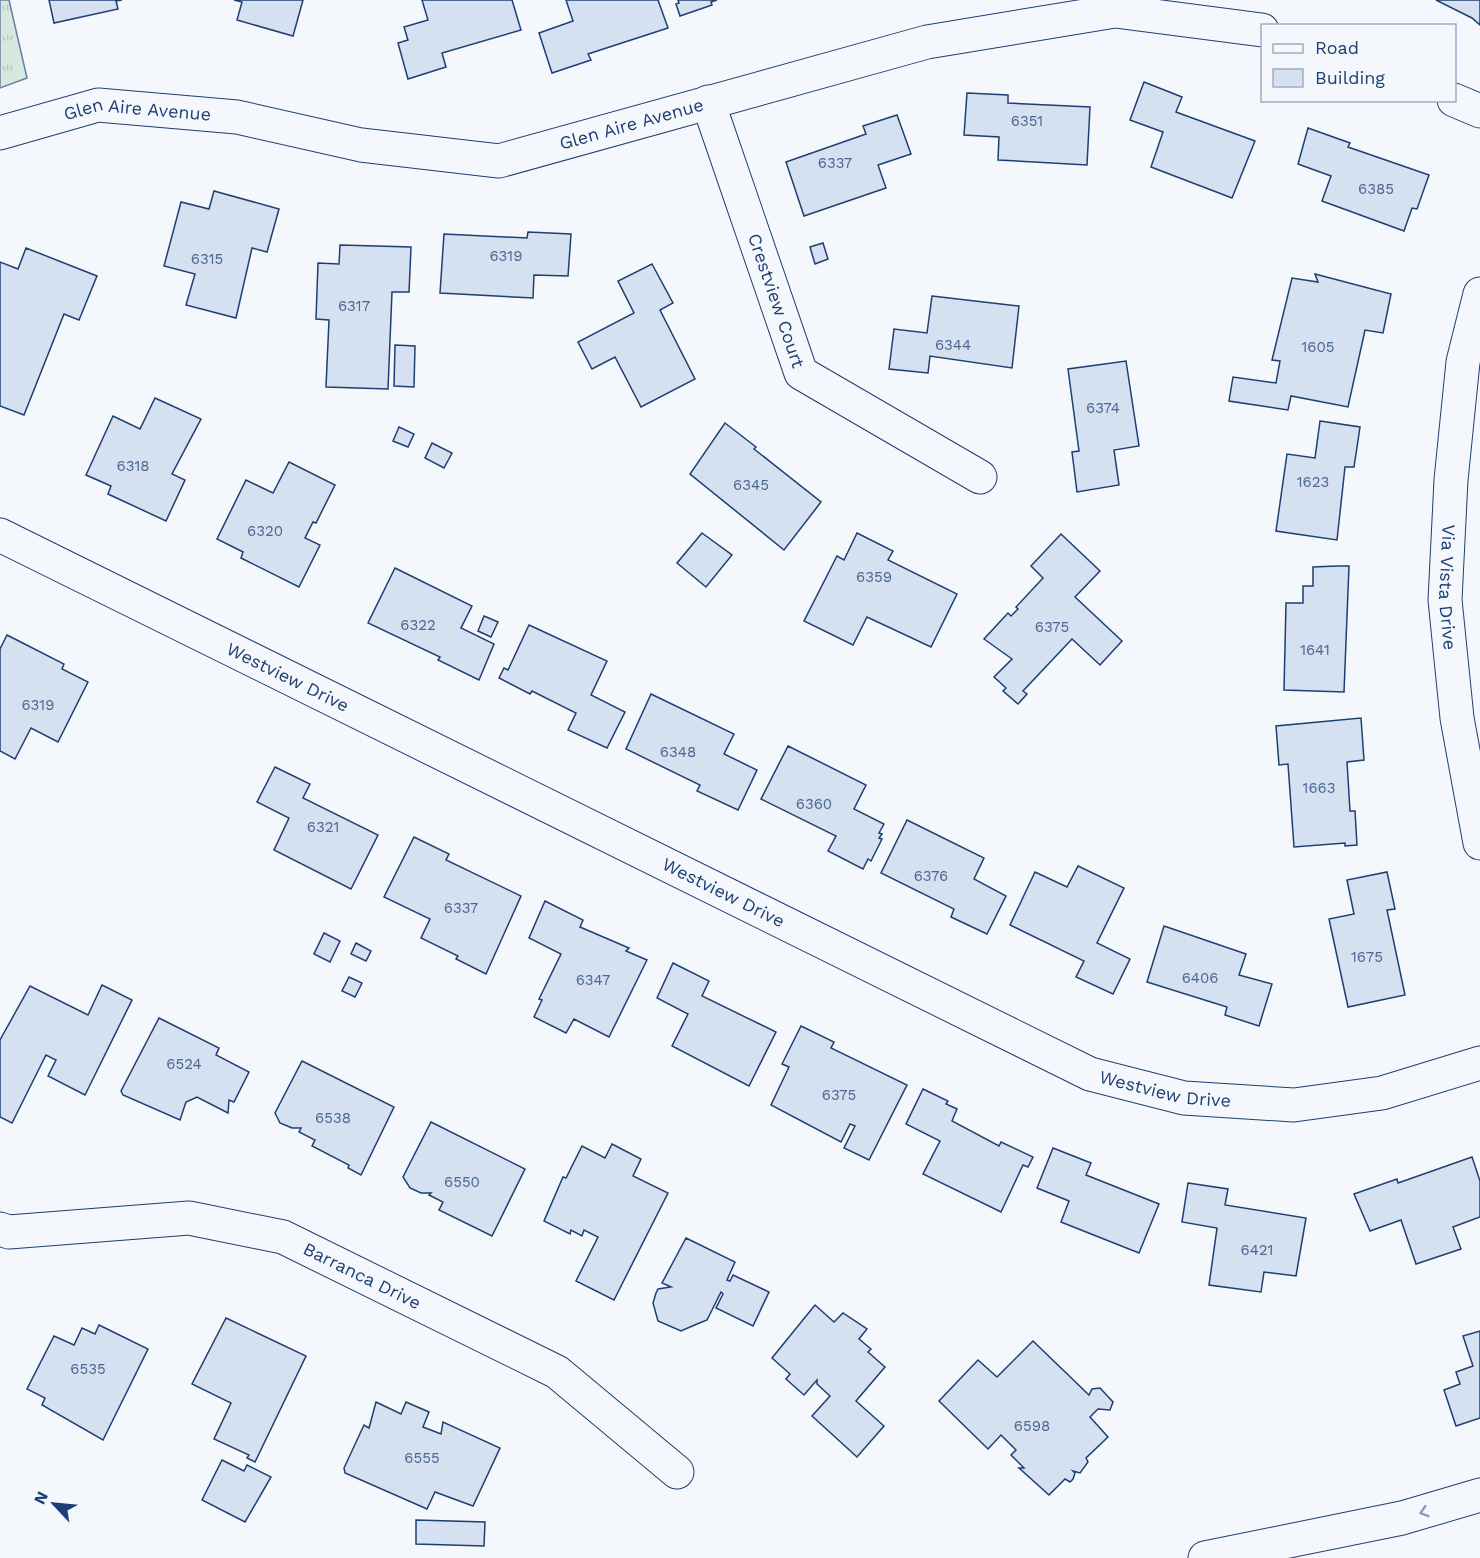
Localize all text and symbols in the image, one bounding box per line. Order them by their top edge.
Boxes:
legend [1261,24,1456,102]
text: Road [1315,37,1359,58]
text: Building [1315,67,1385,88]
street label: Glen Aire Avenue [61,93,212,125]
street label: Glen Aire Avenue [557,94,706,154]
house number: 6351 [1011,112,1043,130]
house number: 6337 [818,154,852,172]
house number: 6385 [1358,180,1394,198]
street label: Crestview Court [744,231,810,371]
house number: 6319 [490,247,522,265]
house number: 6315 [191,250,223,268]
house number: 6317 [338,297,370,315]
house number: 6344 [935,336,971,354]
house number: 1605 [1301,338,1335,356]
house number: 6374 [1086,399,1120,417]
house number: 6318 [117,457,149,475]
house number: 1623 [1297,473,1329,491]
house number: 6345 [733,476,769,494]
house number: 6320 [247,522,283,540]
street label: Via Vista Drive [1435,524,1461,651]
house number: 6359 [856,568,892,586]
house number: 6322 [400,616,436,634]
house number: 6375 [1035,618,1069,636]
street label: Westview Drive [223,638,353,716]
house number: 1641 [1300,641,1330,659]
house number: 6319 [22,696,54,714]
house number: 6348 [660,743,696,761]
house number: 1663 [1303,779,1335,797]
house number: 6360 [796,795,832,813]
house number: 6321 [307,818,339,836]
street label: Westview Drive [659,853,788,931]
house number: 6376 [914,867,948,885]
house number: 6337 [444,899,478,917]
house number: 1675 [1351,948,1383,966]
house number: 6406 [1182,969,1218,987]
house number: 6347 [576,971,610,989]
house number: 6524 [166,1055,202,1073]
street label: Westview Drive [1097,1066,1232,1111]
house number: 6375 [822,1086,856,1104]
house number: 6538 [315,1109,351,1127]
house number: 6550 [444,1173,480,1191]
street label: Barranca Drive [300,1238,425,1313]
house number: 6421 [1241,1241,1273,1259]
house number: 6535 [70,1360,106,1378]
house number: 6598 [1014,1417,1050,1435]
house number: 6555 [404,1449,440,1467]
north arrow [24,1474,84,1534]
text: N [30,1488,52,1507]
one-way arrow [1419,1505,1430,1517]

